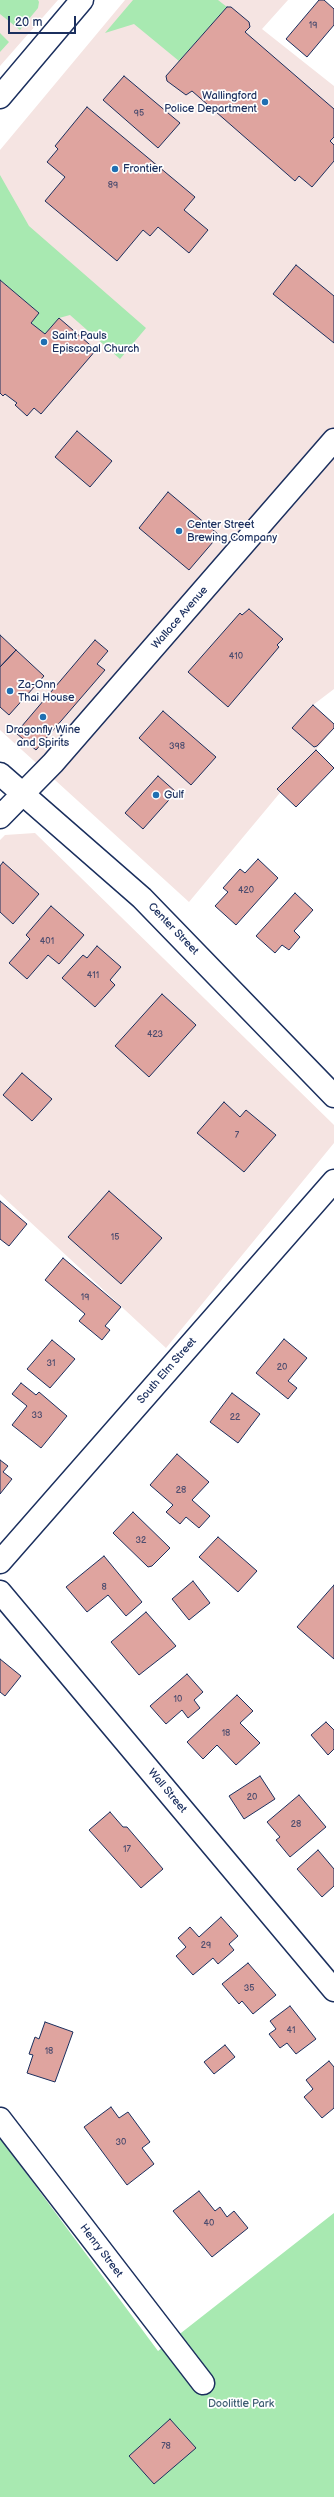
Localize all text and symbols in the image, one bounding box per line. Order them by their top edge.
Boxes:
scale bar [10,8,78,34]
text: 20 m [15,15,42,30]
house number: 19 [309,21,317,31]
place label: Wallingford Police Department [164,89,257,115]
marker: Wallingford Police Department [260,97,270,107]
house number: 95 [134,109,144,119]
place label: Frontier [123,162,162,176]
marker: Frontier [110,164,120,174]
house number: 89 [108,181,118,191]
place label: Saint Pauls Episcopal Church [52,329,139,355]
marker: Saint Pauls Episcopal Church [39,337,49,347]
place label: Center Street Brewing Company [187,518,277,544]
marker: Center Street Brewing Company [174,526,184,536]
street label: Wallace Avenue [149,584,211,652]
house number: 410 [229,652,243,662]
place label: Za-Onn Thai House [18,678,74,704]
marker: Za-Onn Thai House [5,686,15,696]
marker: Dragonfly Wine and Spirits [38,712,48,722]
place label: Dragonfly Wine and Spirits [6,723,80,749]
house number: 398 [169,742,185,752]
place label: Gulf [164,788,184,802]
marker: Gulf [151,790,161,800]
house number: 420 [238,886,254,896]
street label: Center Street [145,900,201,958]
house number: 401 [40,937,54,947]
house number: 411 [87,971,99,981]
house number: 423 [147,1030,163,1040]
house number: 7 [235,1131,239,1141]
house number: 15 [111,1233,119,1243]
house number: 19 [81,1293,89,1303]
street label: South Elm Street [135,1335,199,1407]
house number: 31 [46,1359,56,1369]
house number: 20 [277,1363,287,1373]
house number: 33 [31,1411,43,1421]
house number: 22 [230,1413,240,1423]
house number: 28 [176,1486,186,1496]
house number: 32 [136,1536,146,1546]
house number: 8 [101,1583,107,1593]
house number: 10 [174,1695,182,1705]
house number: 18 [222,1729,230,1739]
street label: Wall Street [145,1766,189,1816]
house number: 20 [247,1793,257,1803]
house number: 28 [291,1820,301,1830]
house number: 17 [123,1845,131,1855]
house number: 29 [201,1941,211,1951]
house number: 35 [244,1984,254,1994]
house number: 41 [287,2026,295,2036]
house number: 18 [45,2047,53,2057]
house number: 30 [116,2138,126,2148]
house number: 40 [204,2219,214,2229]
street label: Henry Street [77,2222,125,2280]
park label: Doolittle Park [208,2397,274,2411]
house number: 78 [161,2442,171,2452]

